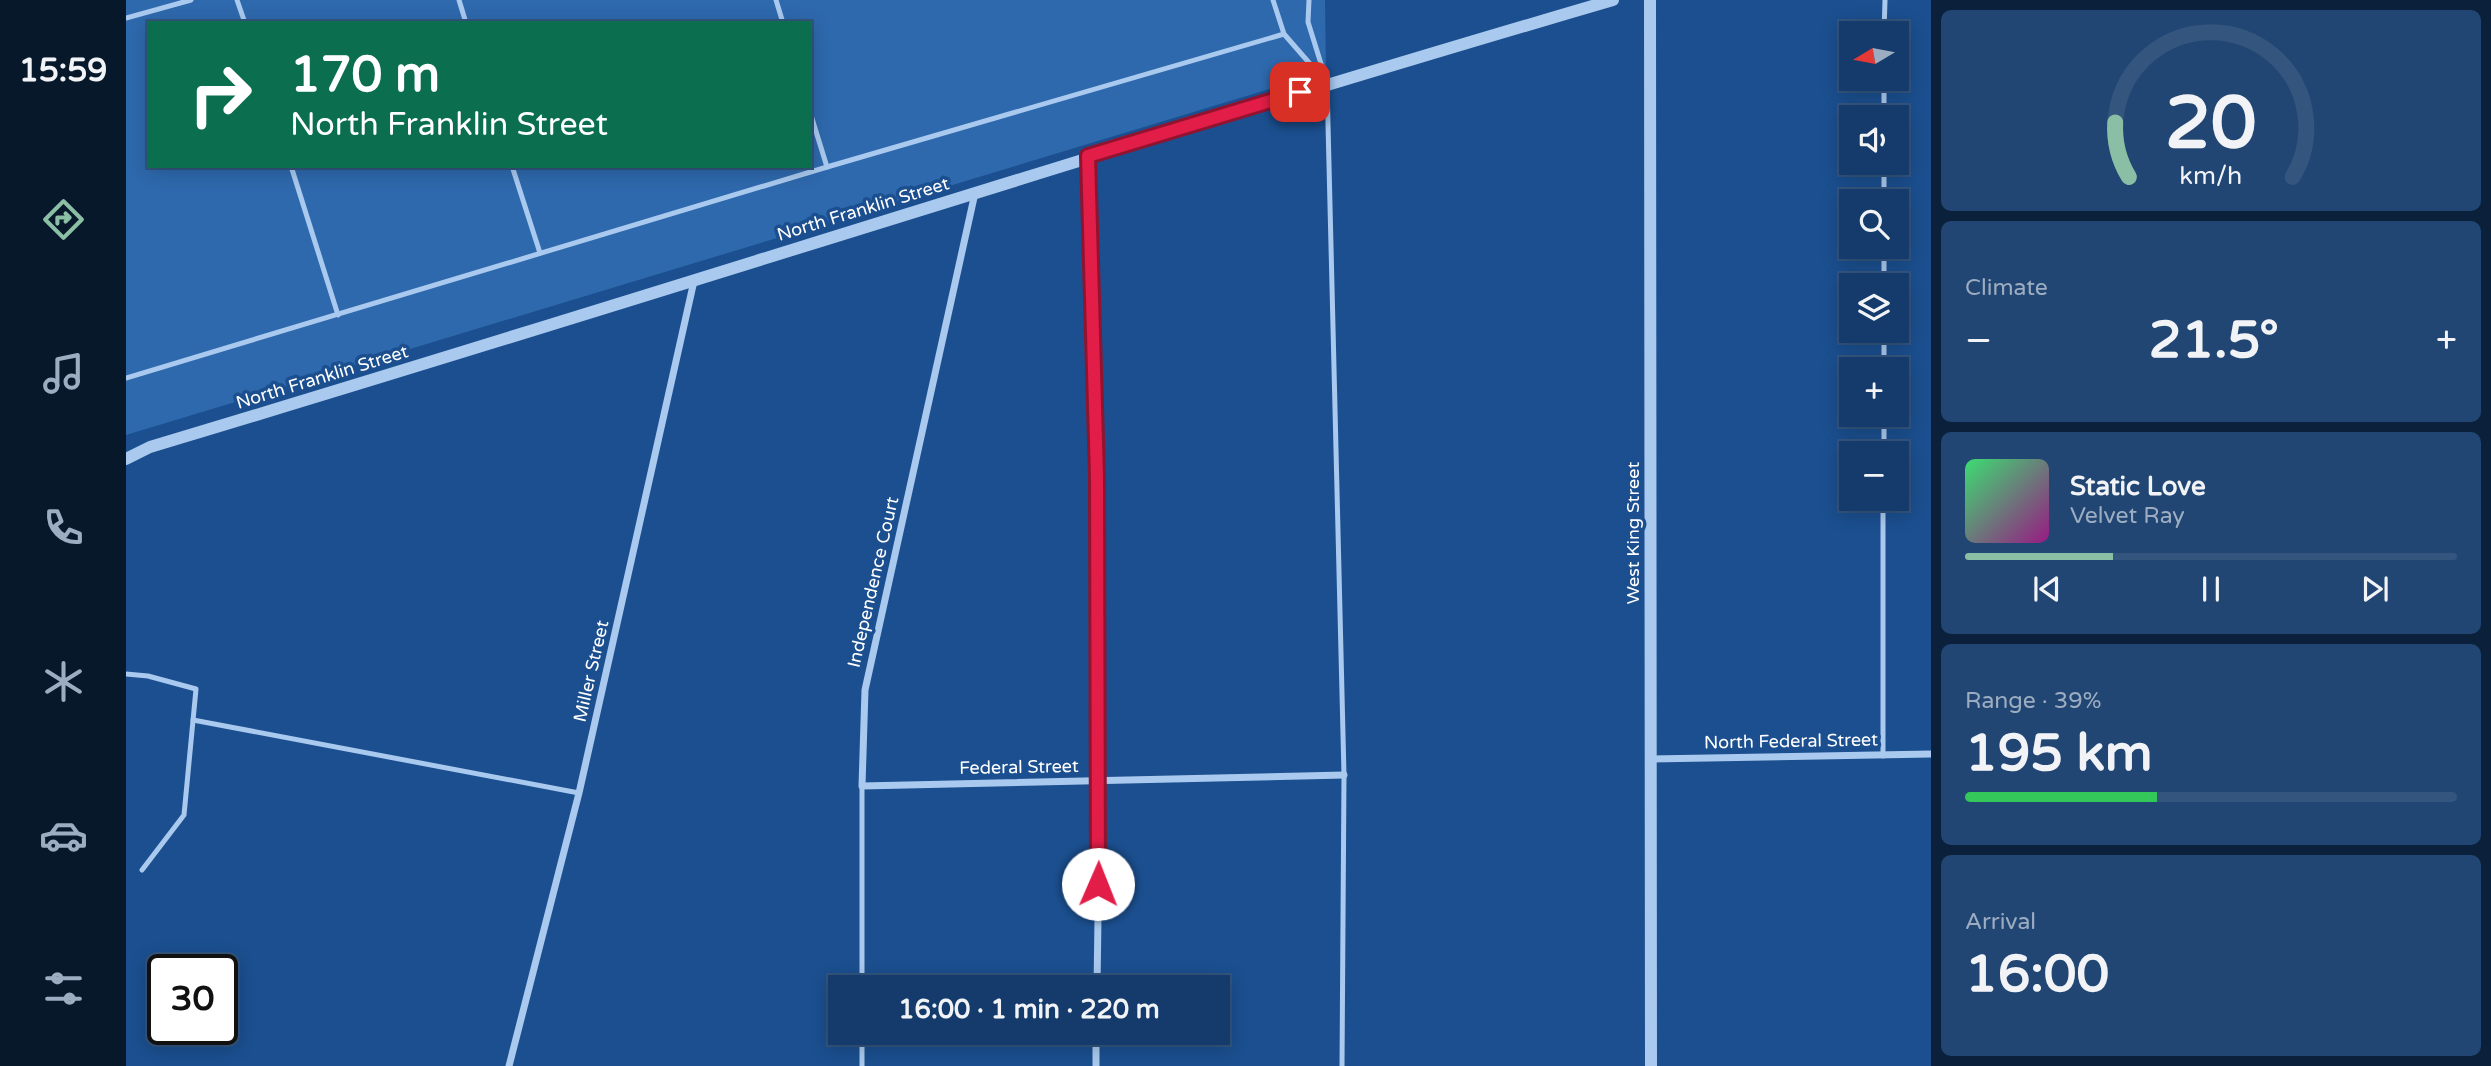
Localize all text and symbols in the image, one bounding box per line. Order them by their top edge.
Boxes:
north arrow [1839,21,1909,91]
map controls [1839,21,1909,511]
text: 170 m [290,46,440,105]
icon: right [175,49,266,140]
text: 15:59 [19,52,107,90]
pin [1270,62,1330,122]
icon: arrive [1281,73,1319,111]
text: 20 [2165,80,2257,168]
button: sound [1839,105,1909,175]
text: North Franklin Street [290,106,608,144]
text: km/h [2180,160,2242,190]
street label: North Franklin Street [774,172,952,246]
button: search [1839,189,1909,259]
icon: directions [39,195,88,244]
button: layers [1839,273,1909,343]
text: Climate [1965,274,2048,302]
text: 21.5° [2149,309,2279,372]
text: − [1965,318,1992,364]
text: + [2436,318,2457,364]
street label: North Franklin Street [233,340,411,414]
icon: music [39,349,88,398]
button: + [1839,357,1909,427]
button: − [1839,441,1909,511]
street label: West King Street [1622,462,1644,604]
text: Static Love [2070,471,2206,502]
street label: Independence Court [843,494,903,670]
text: Velvet Ray [2070,502,2185,530]
icon: phone [39,503,88,552]
icon: previous [2028,570,2066,608]
icon: pause [2192,570,2230,608]
icon: next [2356,570,2394,608]
street label: Miller Street [569,618,613,724]
icon: climate [39,657,88,706]
text: Range · 39% [1965,687,2101,715]
text: 195 km [1965,722,2153,785]
street label: North Federal Street [1704,728,1878,754]
street label: Federal Street [959,755,1079,779]
icon: car [39,811,88,860]
position arrow [1061,847,1135,921]
text: Arrival [1965,908,2036,936]
text: 16:00 [1965,943,2109,1006]
speed limit sign: 30 [147,954,238,1045]
icon: filters [39,964,88,1013]
text: 16:00 · 1 min · 220 m [898,994,1160,1025]

